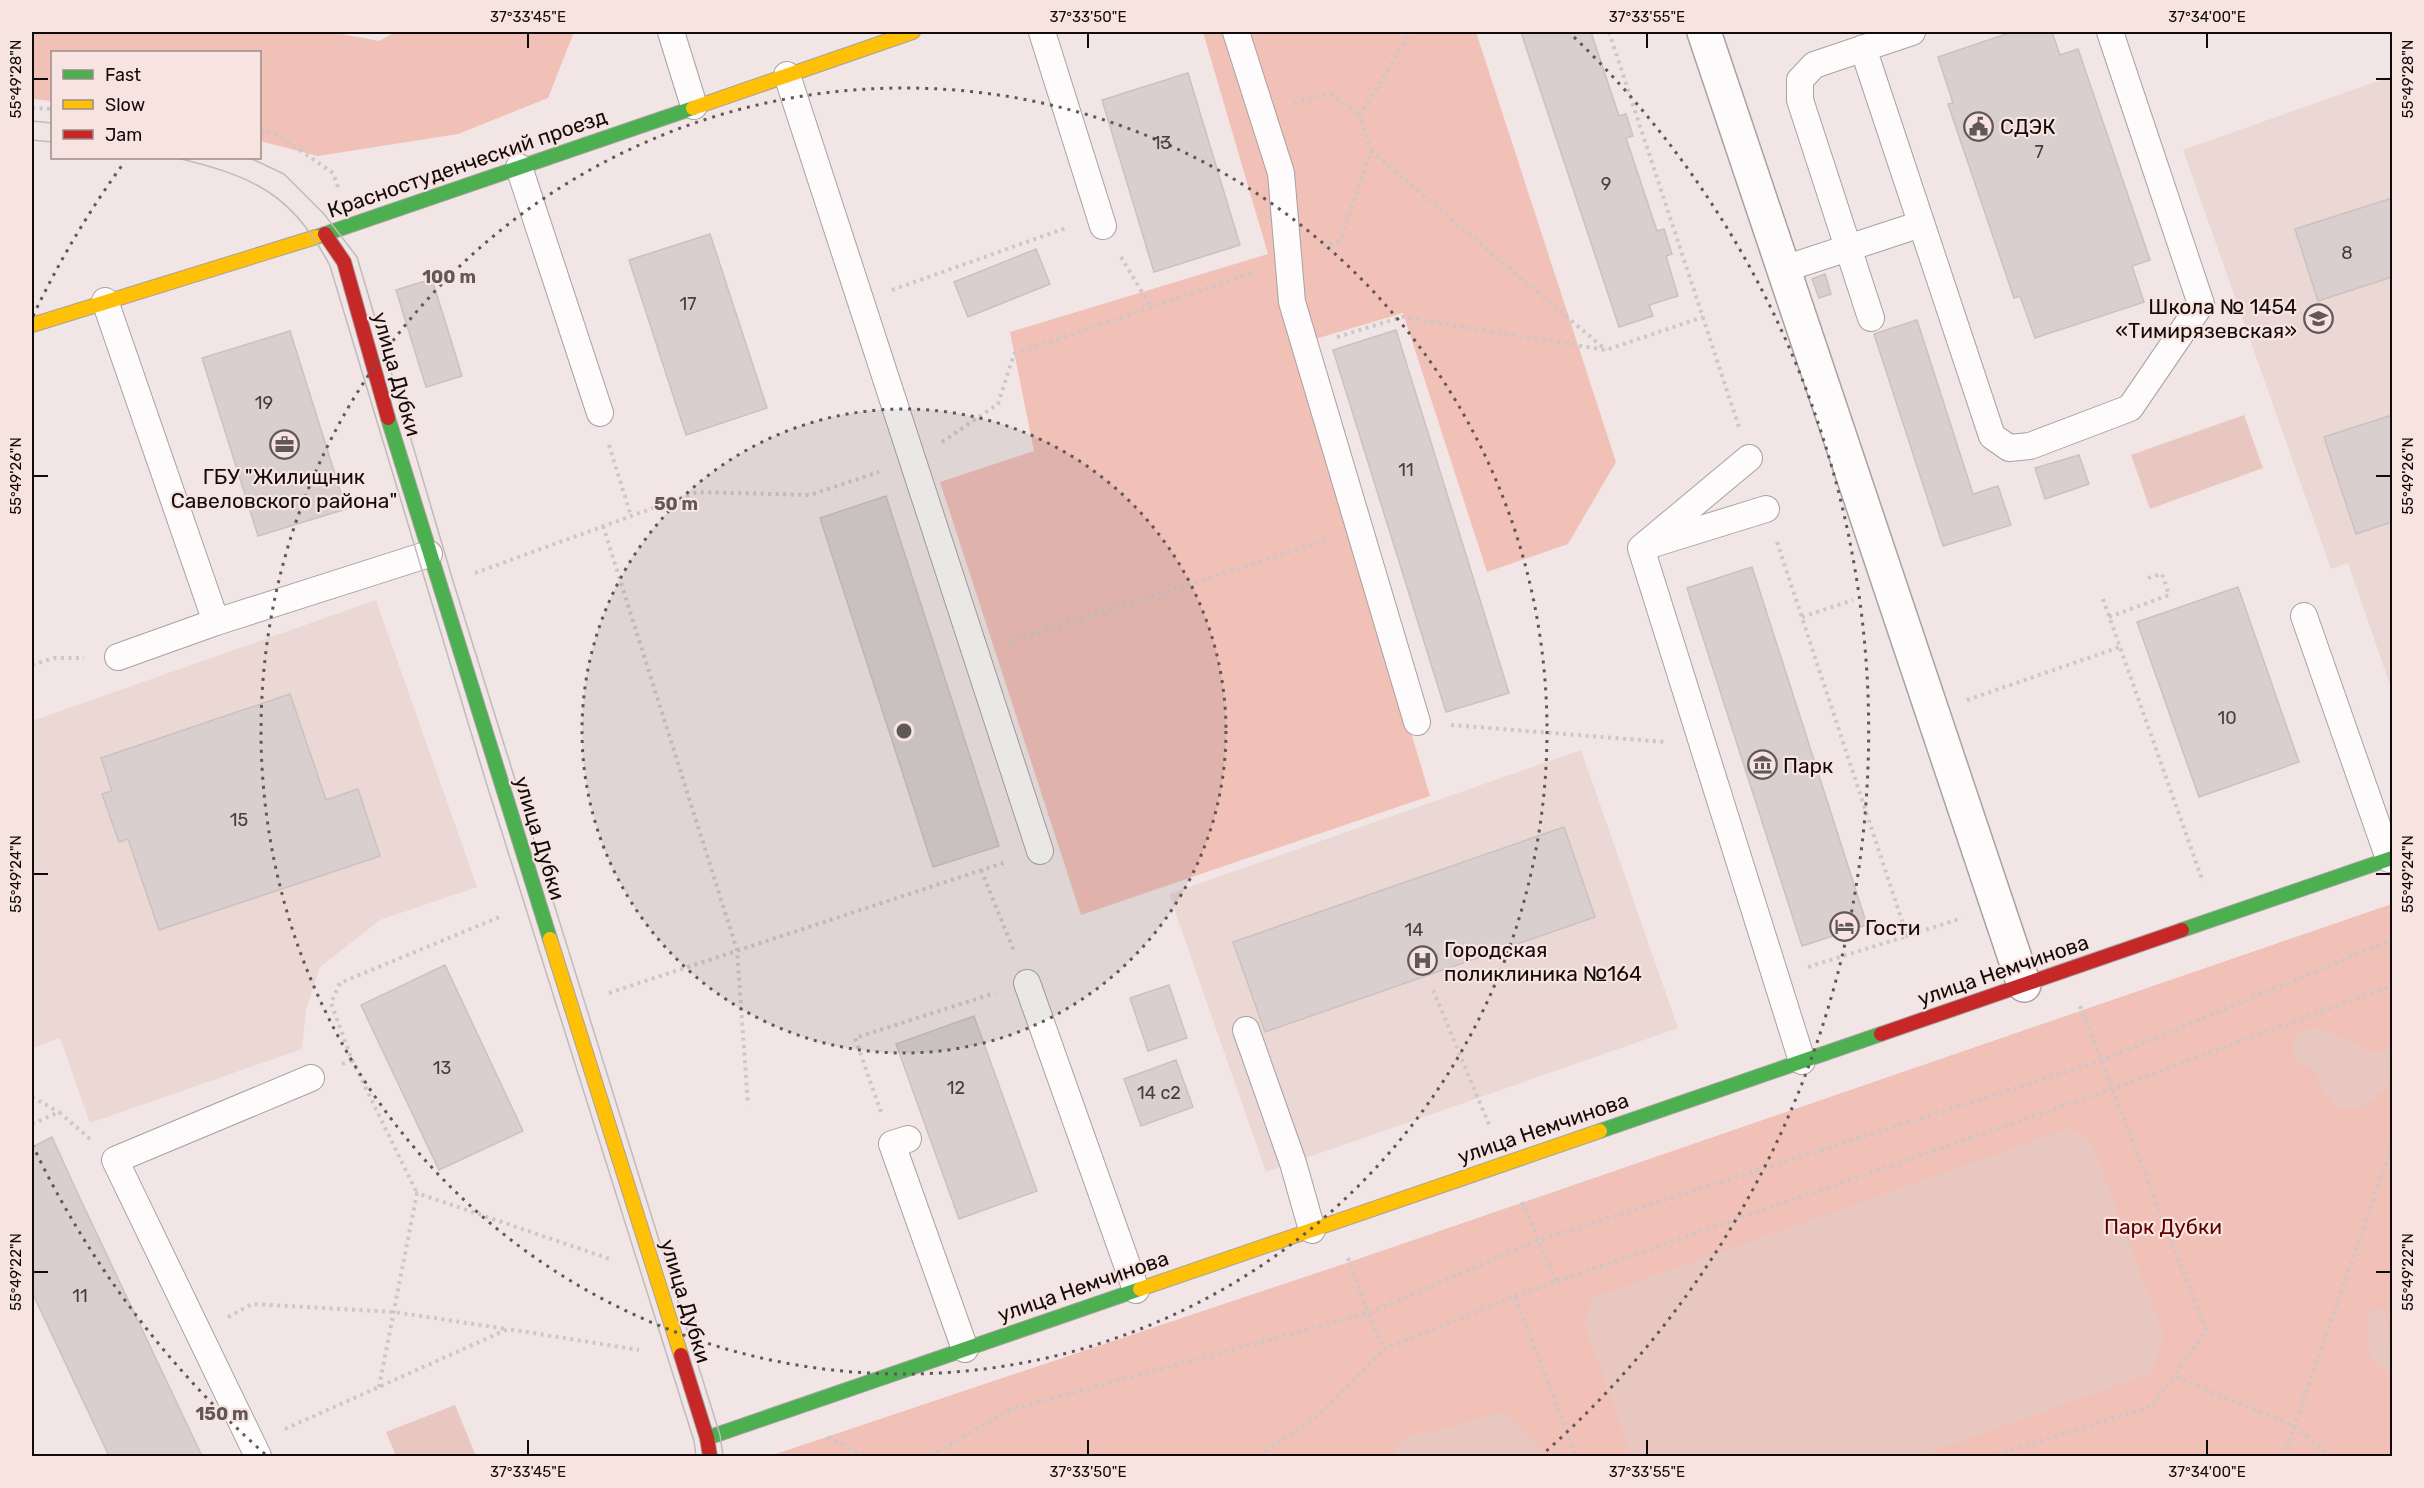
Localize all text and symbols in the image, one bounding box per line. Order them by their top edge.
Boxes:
text: 37°33'45"E [490,8,566,26]
text: 37°33'50"E [1050,8,1126,26]
text: 37°33'55"E [1609,8,1685,26]
text: 37°34'00"E [2168,8,2246,26]
text: 55°49'28"N [7,40,25,118]
text: 55°49'28"N [2399,40,2417,118]
legend [51,51,261,159]
text: Fast [105,64,141,86]
text: Slow [105,94,145,116]
street label: Красностуденческий проезд [324,103,610,223]
public building icon: СДЭК [1963,110,1995,142]
place label: СДЭК [2000,114,2056,139]
text: Jam [105,124,142,146]
house number: 13 [1153,132,1171,154]
house number: 7 [2034,141,2044,163]
house number: 9 [1601,173,1611,195]
house number: 8 [2341,242,2353,264]
text: 100 m [422,266,476,288]
house number: 17 [680,293,696,315]
place label: Школа № 1454 «Тимирязевская» [2115,294,2297,343]
school or university icon: Школа № 1454 «Тимирязевская» [2302,302,2334,334]
street label: улица Дубки [367,309,427,439]
house number: 19 [255,392,273,414]
office icon: ГБУ "Жилищник Савеловского района" [268,429,300,461]
text: 55°49'26"N [7,437,25,515]
text: 55°49'26"N [2399,437,2417,515]
house number: 11 [1398,459,1414,481]
place label: ГБУ "Жилищник Савеловского района" [171,464,397,513]
text: 50 m [654,493,698,515]
house number: 10 [2217,707,2237,729]
centre of rings [894,721,914,741]
museum icon: Парк [1746,749,1778,781]
place label: Парк [1783,753,1833,778]
street label: улица Дубки [509,773,571,903]
house number: 15 [230,809,248,831]
text: 55°49'24"N [7,835,25,913]
text: 55°49'24"N [2399,835,2417,913]
hotel icon: Гости [1828,911,1860,943]
place label: Гости [1865,915,1921,940]
house number: 14 [1405,919,1423,941]
street label: улица Немчинова [1914,929,2092,1011]
place label: Городская поликлиника №164 [1444,937,1642,986]
hospital icon: Городская поликлиника №164 [1407,945,1439,977]
house number: 13 [433,1057,451,1079]
house number: 12 [947,1077,965,1099]
house number: 14 с2 [1137,1082,1181,1104]
street label: улица Немчинова [1454,1087,1632,1169]
park label: Парк Дубки [2104,1214,2222,1239]
text: 55°49'22"N [7,1233,25,1311]
text: 55°49'22"N [2399,1233,2417,1311]
street label: улица Дубки [655,1236,717,1366]
street label: улица Немчинова [994,1245,1172,1327]
house number: 11 [72,1285,88,1307]
text: 150 m [195,1403,249,1425]
text: 37°33'45"E [490,1463,566,1481]
text: 37°33'50"E [1050,1463,1126,1481]
text: 37°33'55"E [1609,1463,1685,1481]
text: 37°34'00"E [2168,1463,2246,1481]

